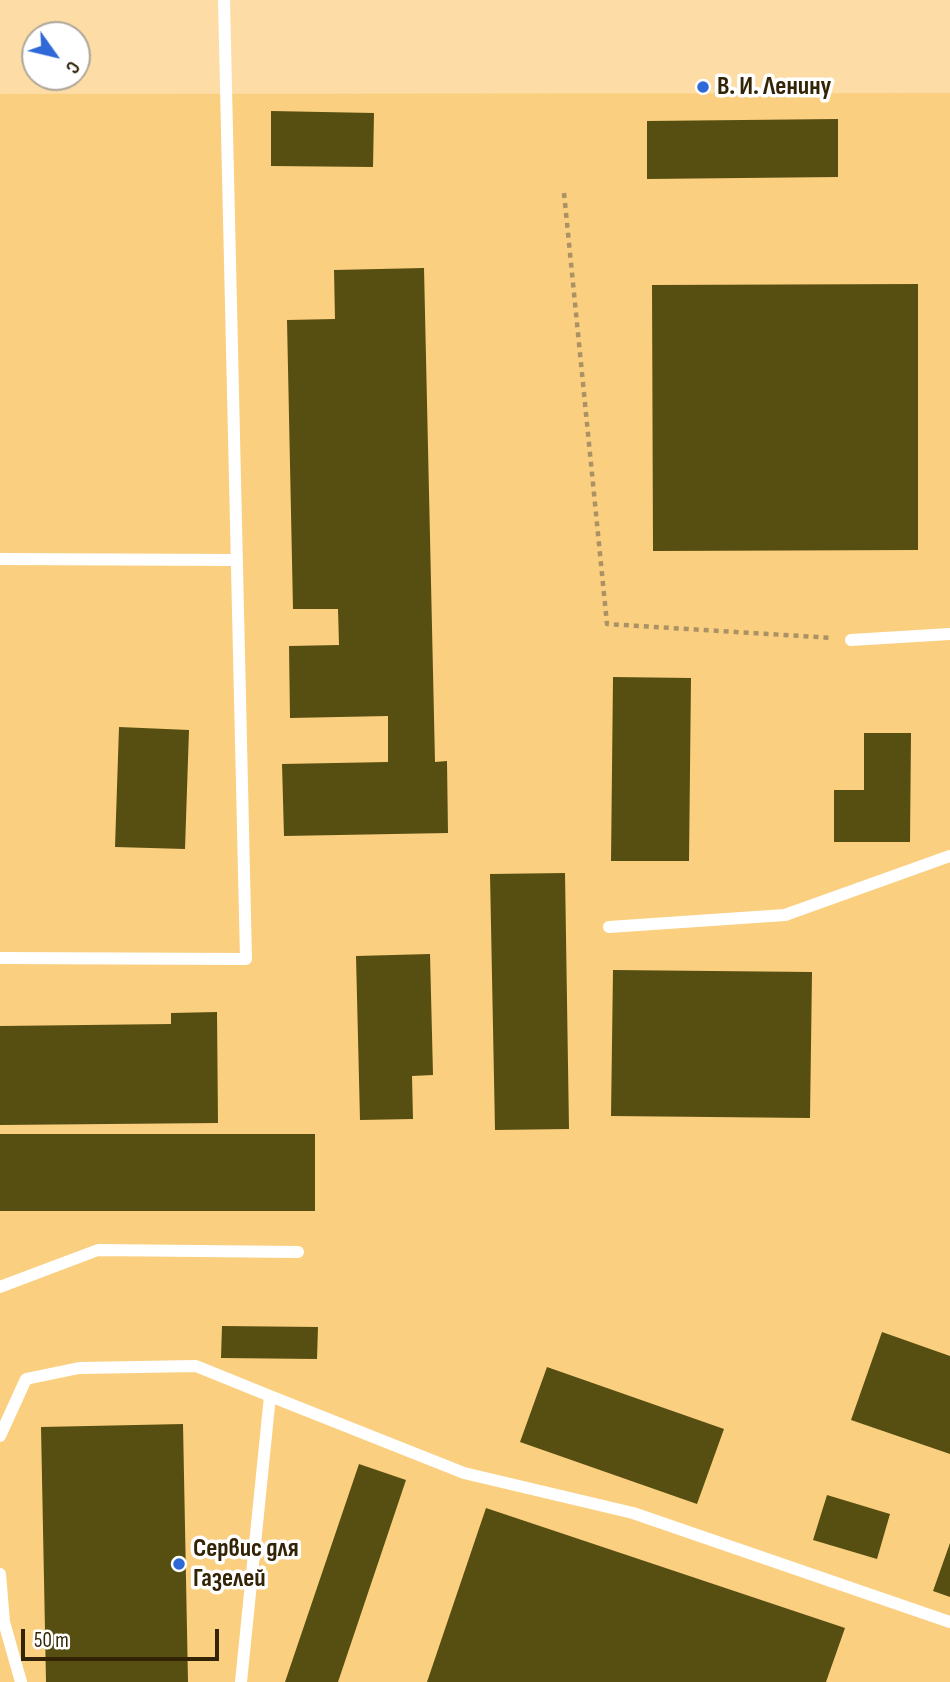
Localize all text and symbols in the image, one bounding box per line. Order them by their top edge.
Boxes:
north arrow [21,21,91,91]
text: С [60,56,84,77]
place label: В. И. Ленину [717,71,831,103]
marker: В. И. Ленину [695,79,711,95]
place label: Сервис для Газелей [193,1533,299,1594]
marker: Сервис для Газелей [171,1556,187,1572]
scale bar [24,1616,222,1660]
text: 50 m [34,1628,69,1653]

